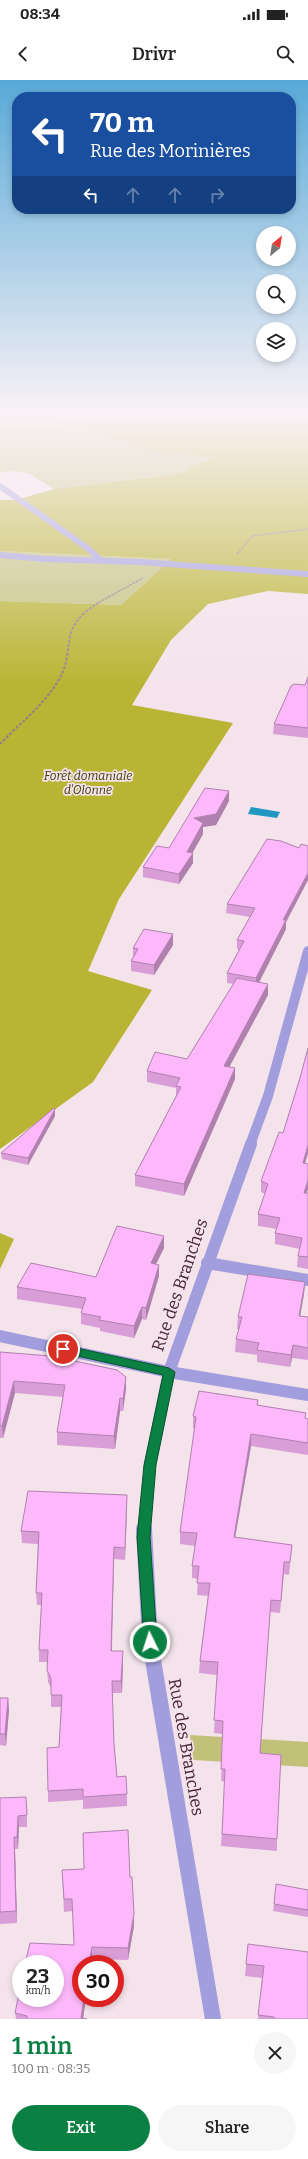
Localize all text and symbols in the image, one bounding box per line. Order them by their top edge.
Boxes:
text: 08:34 [20,5,60,23]
icon: back [12,43,34,65]
text: Drivr [132,43,176,65]
icon: search [274,43,296,65]
text: 70 m [90,106,154,139]
icon: left [24,108,76,160]
text: Rue des Morinières [90,140,251,162]
icon: left [80,184,102,206]
icon: ahead [122,184,144,206]
icon: ahead [164,184,186,206]
icon: right [206,184,228,206]
north arrow [256,226,296,266]
map controls [256,226,296,362]
button: search [256,274,296,314]
button: layers [256,322,296,362]
park label: Forêt domaniale d'Olonne [44,769,132,797]
street label: Rue des Branches [147,1216,213,1354]
pin [46,1332,80,1366]
icon: arrive [52,1338,74,1360]
position arrow [129,1621,171,1663]
street label: Rue des Branches [164,1677,208,1817]
speed limit sign: 30 [72,1955,124,2007]
text: 23 [27,1964,49,1988]
text: km/h [26,1985,50,1997]
text: 1 min [12,2032,72,2060]
button: close [254,2032,296,2074]
text: 100 m · 08:35 [12,2061,90,2076]
button: Exit [12,2105,150,2151]
button: Share [158,2105,296,2151]

